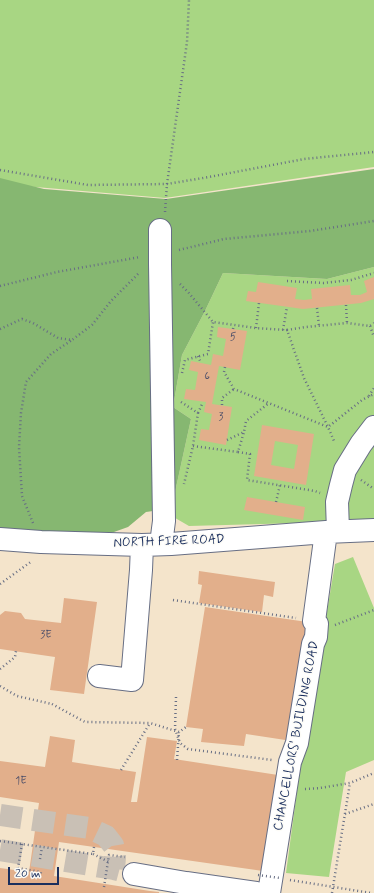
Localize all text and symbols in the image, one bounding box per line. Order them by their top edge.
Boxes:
house number: 5 [230,331,236,345]
house number: 6 [204,370,210,384]
house number: 3 [219,411,223,425]
street label: NORTH FIRE ROAD [113,532,225,552]
house number: 3E [40,629,52,643]
street label: CHANCELLORS' BUILDING ROAD [271,640,323,832]
house number: 1E [15,775,27,789]
scale bar [10,859,61,885]
text: 20 m [15,866,41,882]

